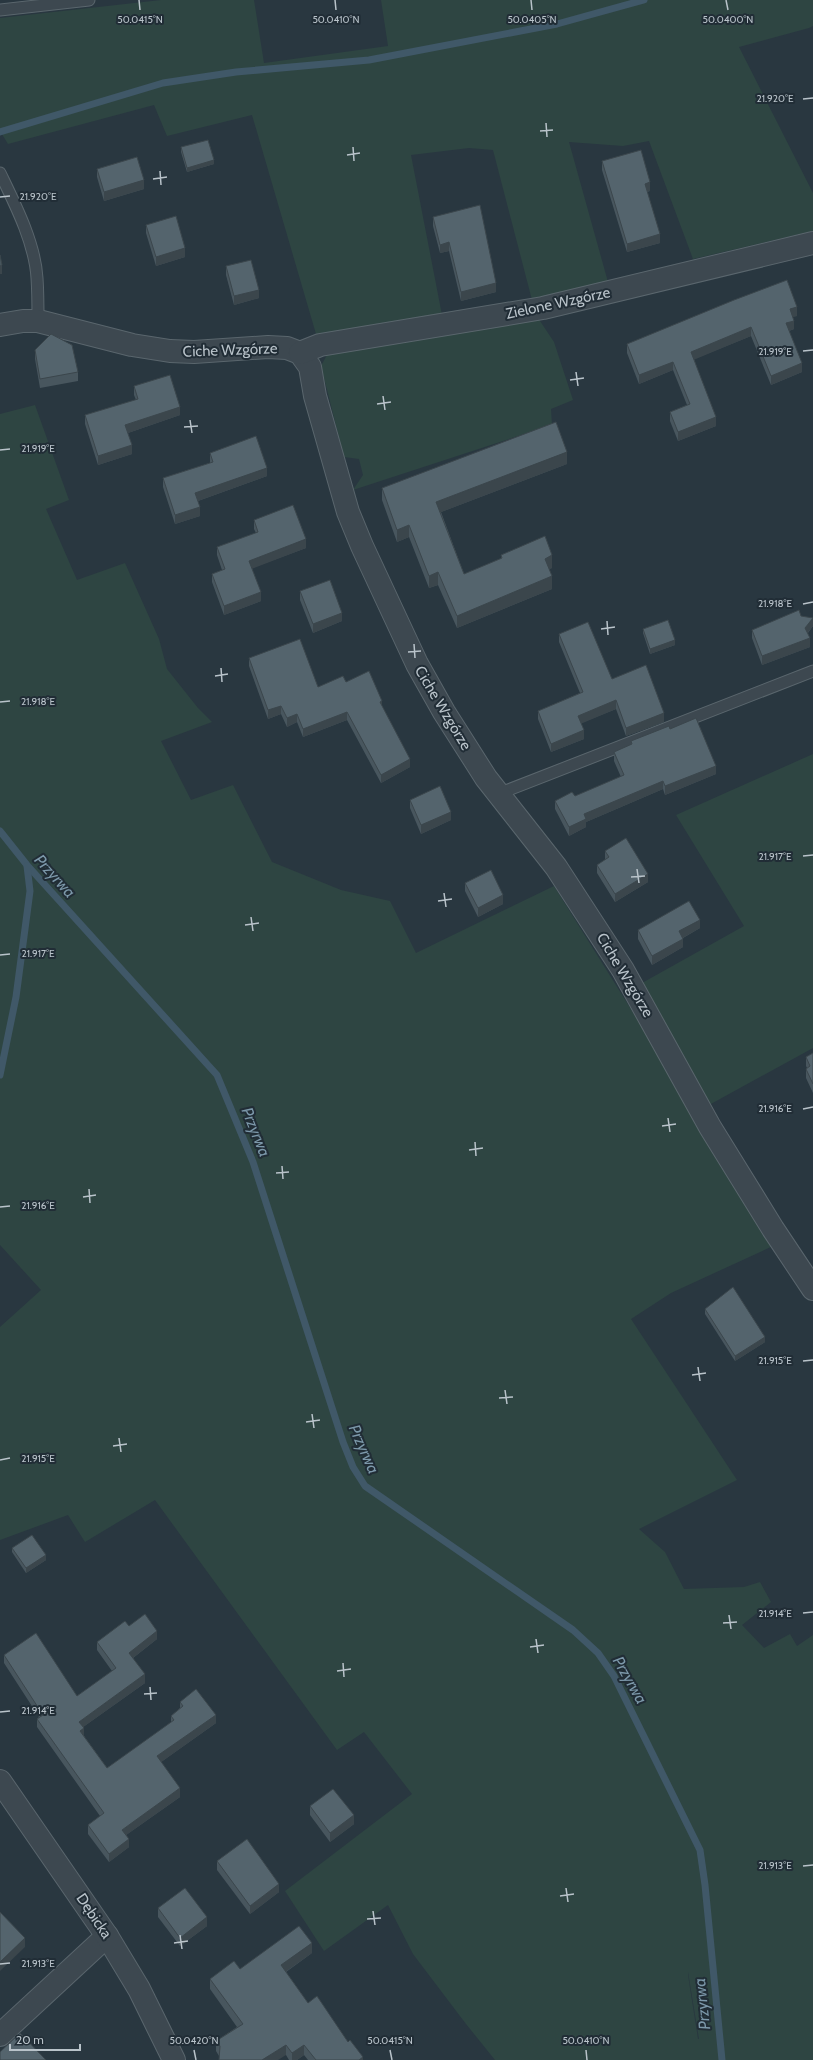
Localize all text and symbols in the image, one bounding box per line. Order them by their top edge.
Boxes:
text: 50.0415°N [117,13,163,26]
text: 50.0410°N [312,13,360,26]
text: 50.0405°N [507,13,557,26]
text: 50.0400°N [703,13,753,26]
text: 21.920°E [757,92,794,105]
text: 21.920°E [20,190,57,203]
street label: Zielone Wzgórze [504,283,612,323]
street label: Ciche Wzgórze [182,339,278,361]
text: 21.919°E [758,345,792,358]
text: 21.919°E [21,442,55,455]
text: 21.918°E [758,597,792,610]
street label: Ciche Wzgórze [411,663,475,754]
text: 21.918°E [21,695,55,708]
water label: Przyrwa [31,850,79,902]
text: 21.917°E [758,850,792,863]
street label: Ciche Wzgórze [593,930,657,1021]
text: 21.917°E [21,947,55,960]
text: 21.916°E [758,1102,792,1115]
water label: Przyrwa [237,1104,275,1160]
text: 21.916°E [21,1199,55,1212]
text: 21.915°E [758,1354,792,1367]
water label: Przyrwa [345,1421,383,1477]
text: 21.915°E [21,1452,55,1465]
text: 21.914°E [758,1607,792,1620]
water label: Przyrwa [609,1653,651,1707]
text: 21.914°E [21,1704,55,1717]
text: 21.913°E [758,1859,792,1872]
street label: Dębicka [72,1890,116,1943]
text: 21.913°E [21,1957,55,1970]
water label: Przyrwa [690,1977,714,2031]
scale bar [10,2026,80,2052]
text: 20 m [16,2032,44,2047]
text: 50.0420°N [169,2034,219,2047]
text: 50.0415°N [367,2034,413,2047]
text: 50.0410°N [562,2034,610,2047]

